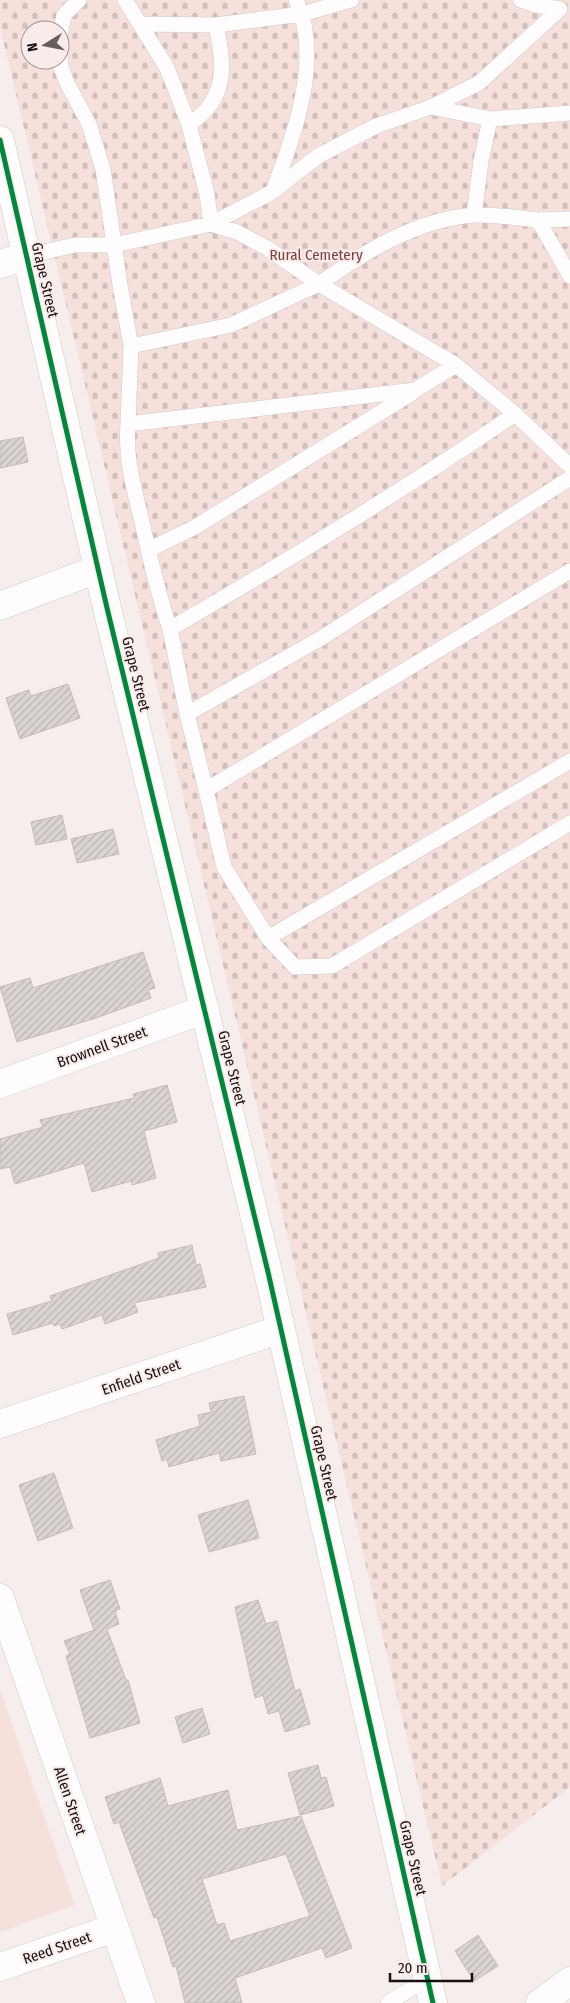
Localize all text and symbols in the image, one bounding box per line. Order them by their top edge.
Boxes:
north arrow [20,20,70,70]
text: N [24,42,42,53]
street label: Grape Street [28,241,62,319]
park label: Rural Cemetery [269,246,363,264]
street label: Grape Street [118,635,154,713]
street label: Brownell Street [55,1022,150,1072]
street label: Grape Street [214,1029,250,1107]
street label: Enfield Street [99,1355,183,1399]
street label: Grape Street [307,1424,341,1502]
street label: Allen Street [50,1764,90,1838]
street label: Grape Street [396,1819,430,1897]
street label: Reed Street [20,1928,94,1968]
scale bar [390,1950,472,1982]
text: 20 m [398,1959,428,1977]

